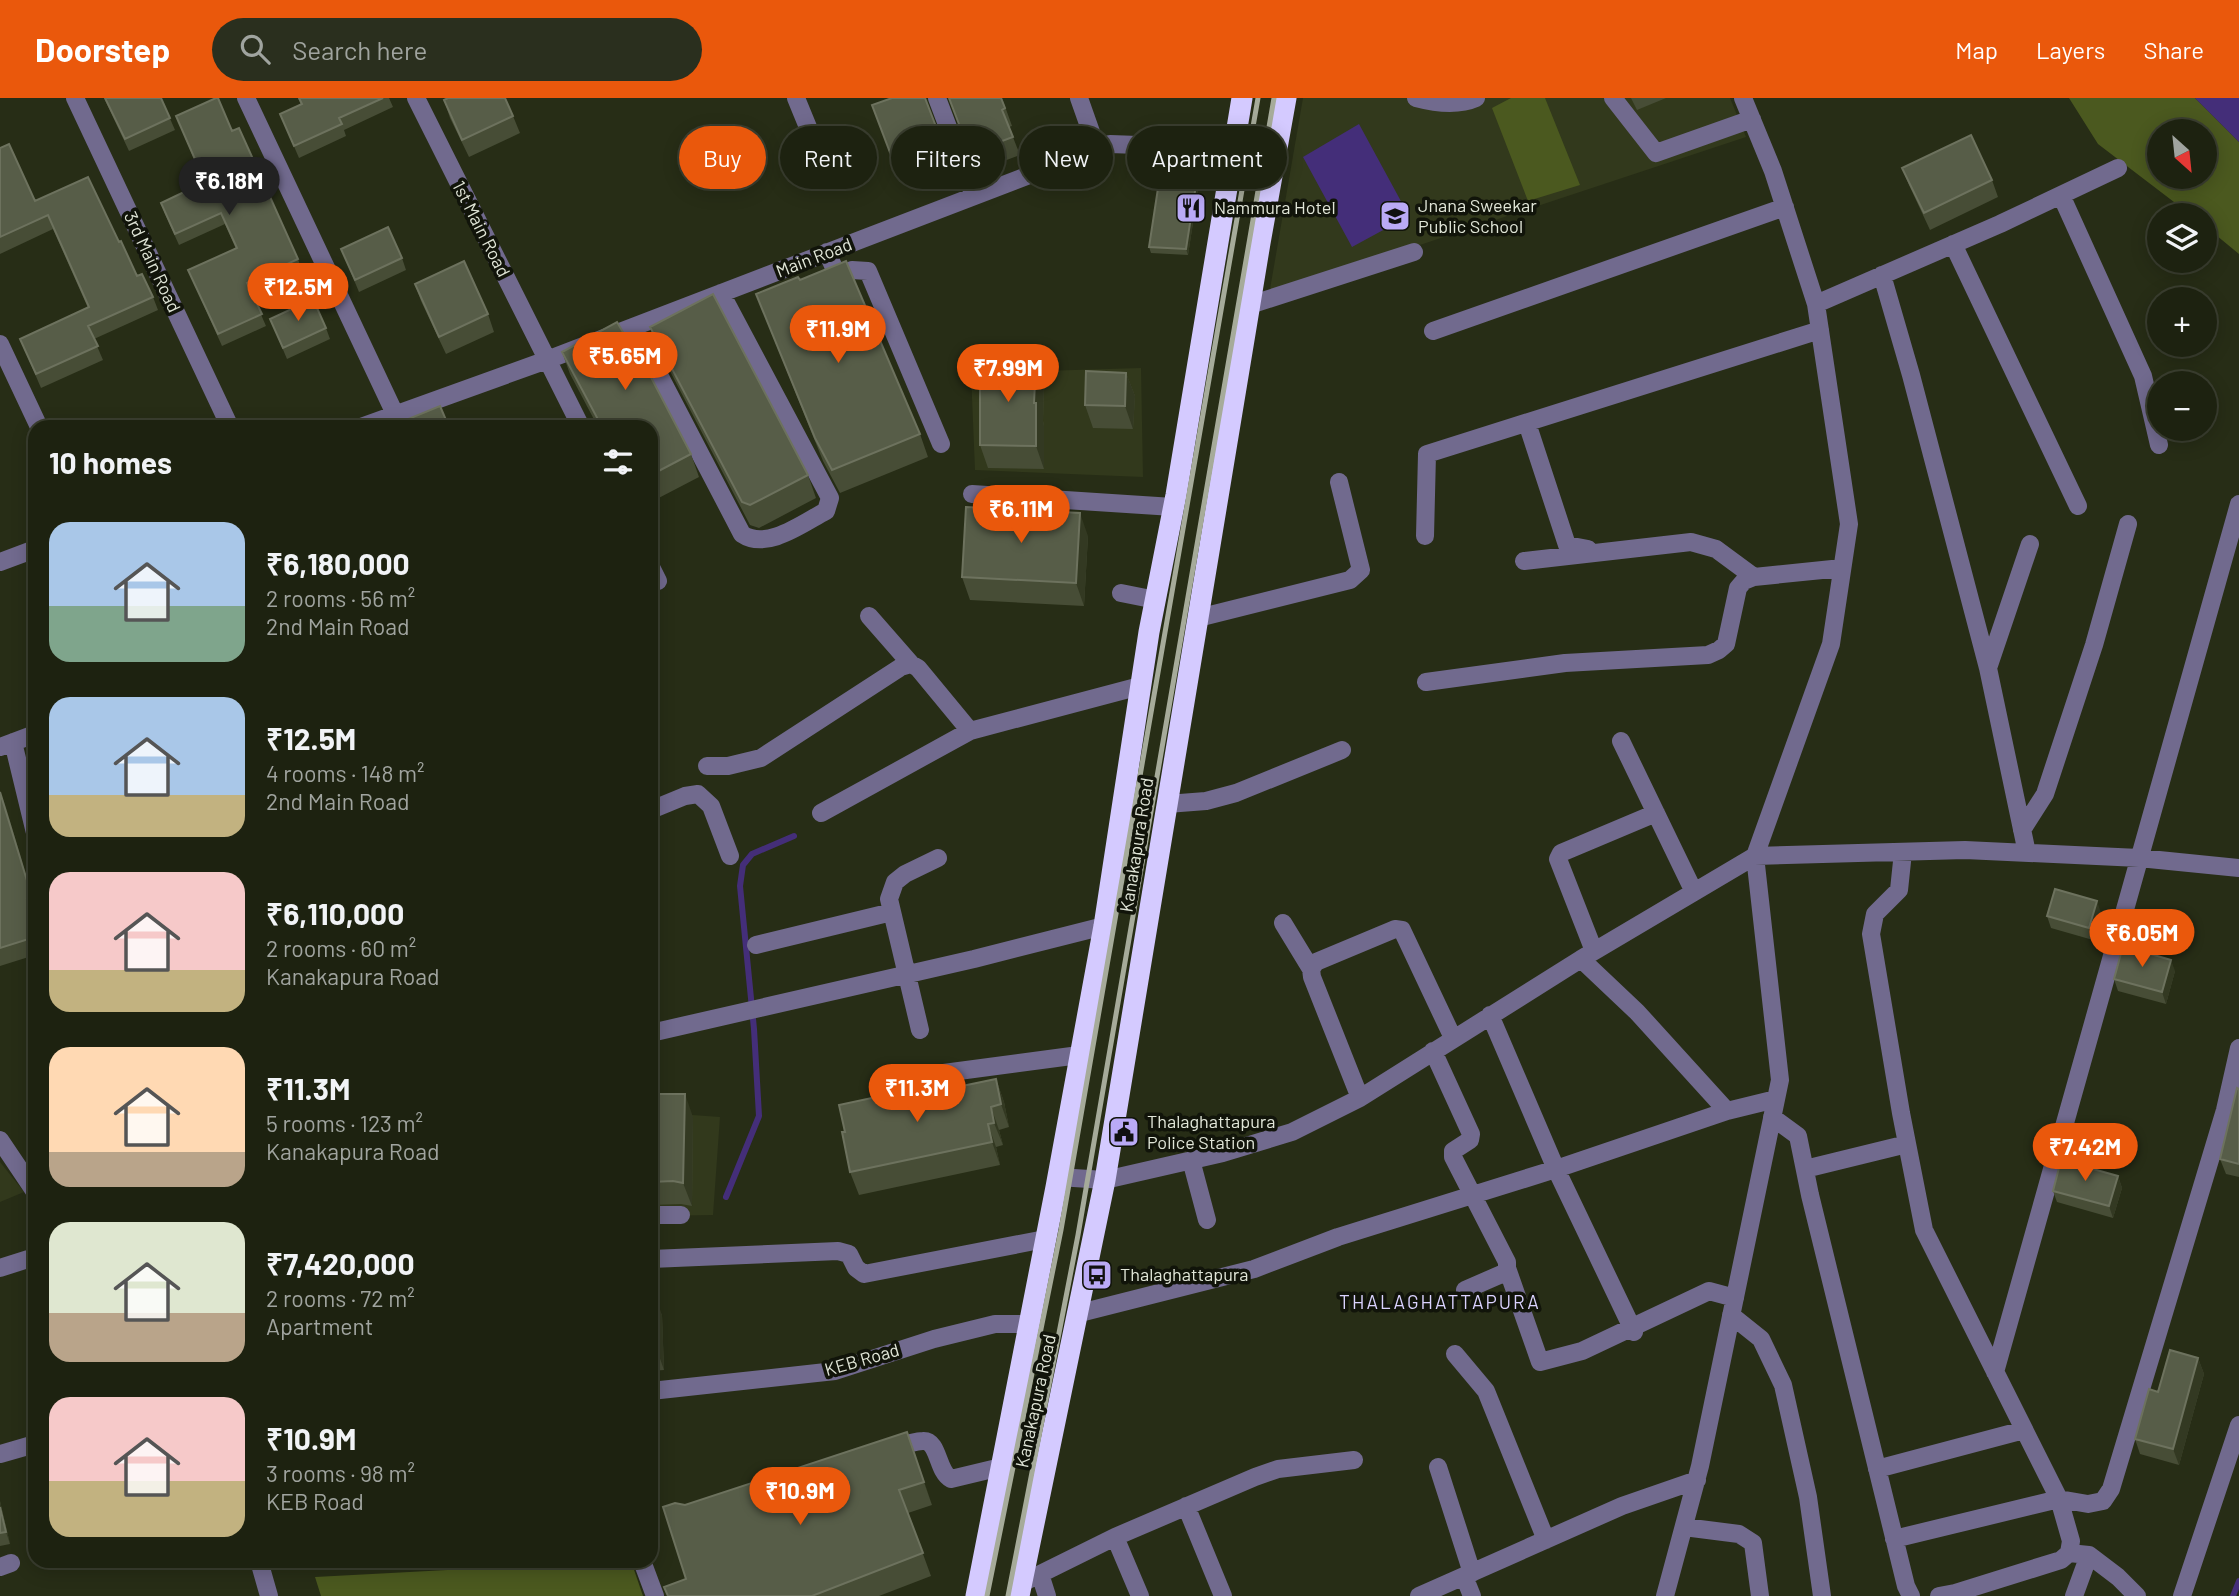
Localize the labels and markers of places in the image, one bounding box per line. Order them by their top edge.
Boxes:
pin: ₹6.18M [172,158,286,217]
restaurant icon: Nammura Hotel [1174,191,1208,225]
place label: Jnana Sweekar Public School [1418,194,1537,237]
place label: Nammura Hotel [1214,196,1336,218]
school or university icon: Jnana Sweekar Public School [1378,199,1412,233]
pin: ₹12.5M [241,264,355,323]
pin: ₹11.9M [781,306,895,365]
pin: ₹5.65M [568,332,682,392]
pin: ₹7.99M [951,344,1065,404]
pin: ₹6.11M [964,486,1078,545]
pin: ₹6.05M [2085,910,2199,969]
pin: ₹11.3M [860,1065,974,1124]
place label: Thalaghattapura Police Station [1147,1110,1276,1153]
public building icon: Thalaghattapura Police Station [1107,1115,1141,1149]
pin: ₹7.42M [2028,1124,2142,1183]
bus stop icon: Thalaghattapura [1080,1258,1114,1292]
place label: Thalaghattapura [1120,1263,1249,1285]
pin: ₹10.9M [743,1468,857,1527]

